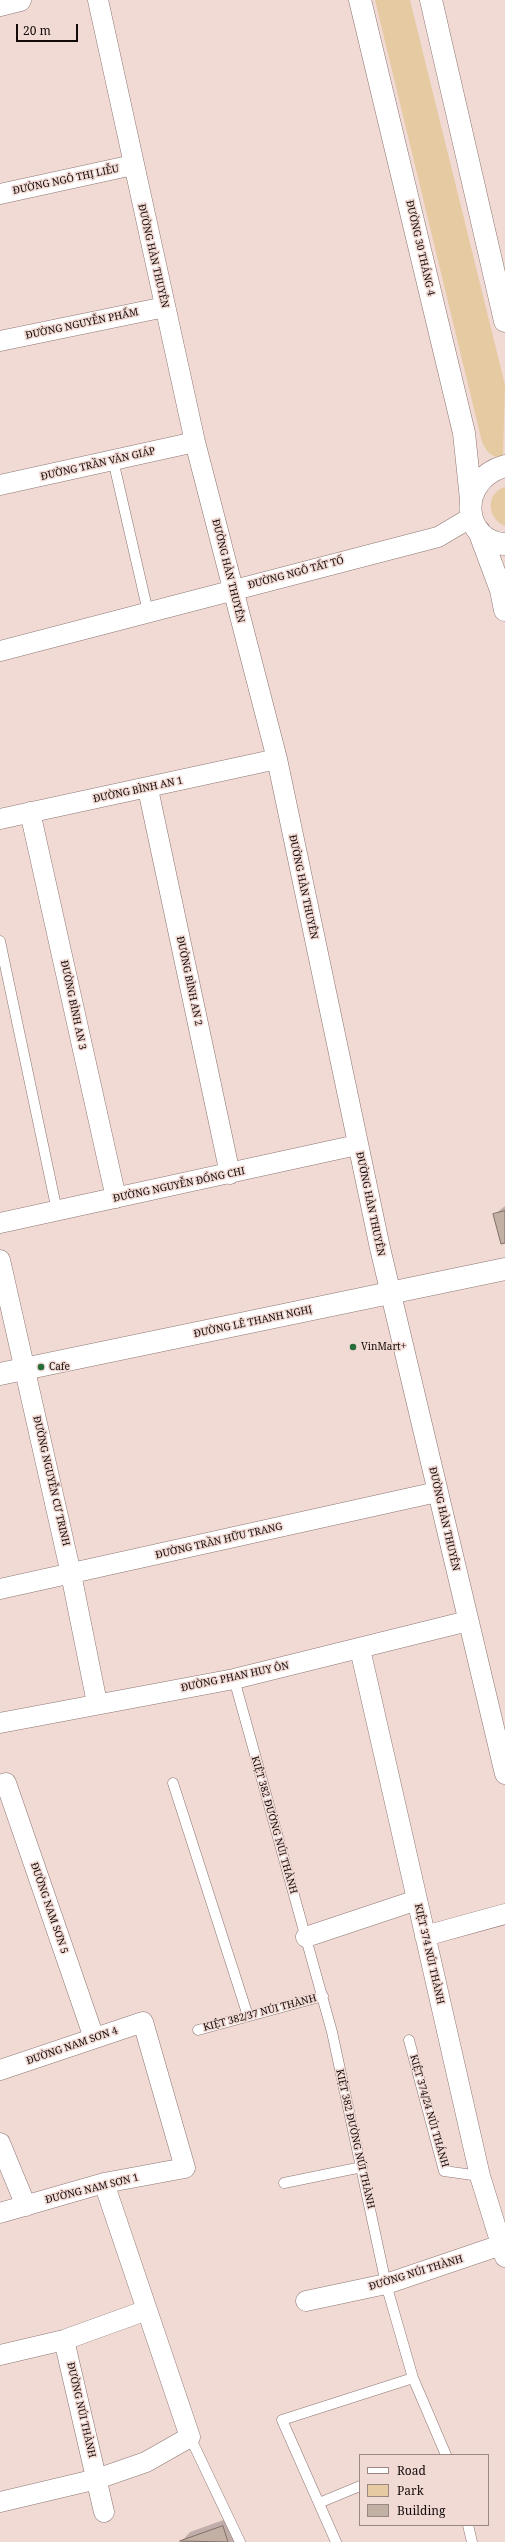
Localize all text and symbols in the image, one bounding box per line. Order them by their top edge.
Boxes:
scale bar [18,16,80,42]
text: 20 m [23,22,51,39]
street label: ĐƯỜNG NGÔ THỊ LIỄU [12,163,120,197]
street label: ĐƯỜNG 30 THÁNG 4 [403,199,437,297]
street label: ĐƯỜNG HÀN THUYÊN [135,203,171,309]
street label: ĐƯỜNG NGUYỄN PHẨM [24,306,140,342]
street label: ĐƯỜNG TRẦN VĂN GIÁP [40,445,156,483]
street label: ĐƯỜNG HÀN THUYÊN [209,518,247,624]
street label: ĐƯỜNG NGÔ TẤT TỐ [247,554,345,592]
street label: ĐƯỜNG BÌNH AN 1 [92,775,184,805]
street label: ĐƯỜNG HÀN THUYÊN [286,834,320,940]
street label: ĐƯỜNG BÌNH AN 2 [174,935,204,1027]
street label: ĐƯỜNG BÌNH AN 3 [58,959,88,1051]
street label: ĐƯỜNG HÀN THUYÊN [353,1151,387,1257]
street label: ĐƯỜNG NGUYỄN ĐỔNG CHI [112,1165,246,1205]
street label: ĐƯỜNG LÊ THANH NGHỊ [193,1304,313,1340]
place label: VinMart+ [361,1341,406,1353]
marker: VinMart+ [348,1342,358,1352]
place label: Cafe [49,1361,70,1373]
marker: Cafe [36,1362,46,1372]
street label: ĐƯỜNG NGUYỄN CƯ TRINH [30,1415,72,1547]
street label: ĐƯỜNG HÀN THUYÊN [426,1466,462,1572]
street label: ĐƯỜNG TRẦN HỮU TRANG [154,1521,284,1561]
street label: ĐƯỜNG PHAN HUY ÔN [180,1660,290,1694]
street label: KIỆT 382 ĐƯỜNG NÚI THÀNH [249,1755,299,1895]
street label: ĐƯỜNG NAM SƠN 5 [28,1861,70,1955]
street label: KIỆT 374 NÚI THÀNH [412,1903,446,2005]
street label: KIỆT 382/37 NÚI THÀNH [202,1992,318,2034]
street label: ĐƯỜNG NAM SƠN 4 [25,2025,119,2067]
street label: KIỆT 374/24 NÚI THÁNH [407,2053,451,2169]
street label: KIỆT 382 ĐƯỜNG NÚI THÀNH [333,2068,377,2210]
street label: ĐƯỜNG NAM SƠN 1 [44,2172,140,2206]
street label: ĐƯỜNG NÚI THÀNH [368,2253,464,2293]
street label: ĐƯỜNG NÚI THÀNH [64,2361,98,2459]
legend [359,2454,489,2526]
text: Road [397,2462,426,2479]
text: Park [397,2482,424,2499]
text: Building [397,2502,445,2519]

